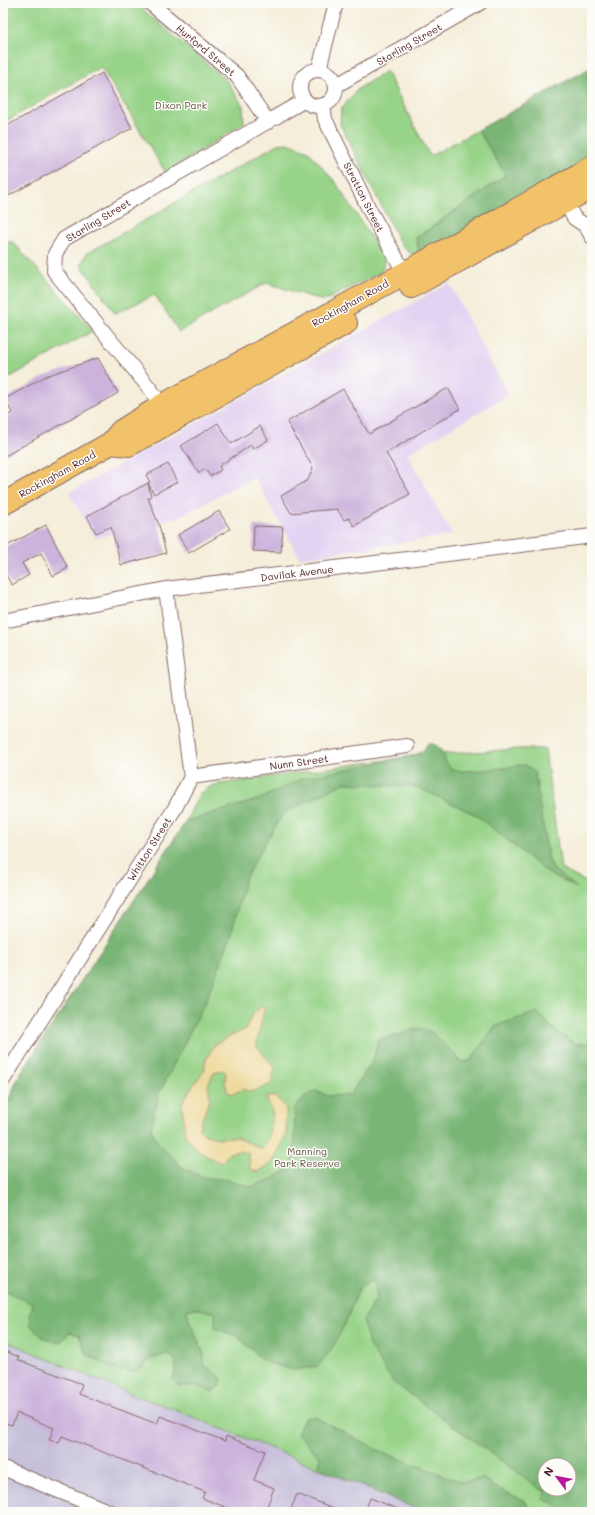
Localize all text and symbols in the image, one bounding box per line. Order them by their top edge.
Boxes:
street label: Starling Street [374,20,444,68]
street label: Hurford Street [173,21,239,79]
park label: Dixon Park [155,98,207,112]
street label: Stratton Street [340,160,388,234]
street label: Starling Street [63,195,133,245]
street label: Rockingham Road [309,276,391,330]
street label: Rockingham Road [16,447,98,501]
street label: Davilak Avenue [260,562,334,584]
street label: Nunn Street [269,751,329,773]
street label: Whitton Street [124,814,174,884]
park label: Manning Park Reserve [274,1144,340,1170]
north arrow [537,1457,577,1497]
text: N [540,1464,557,1479]

